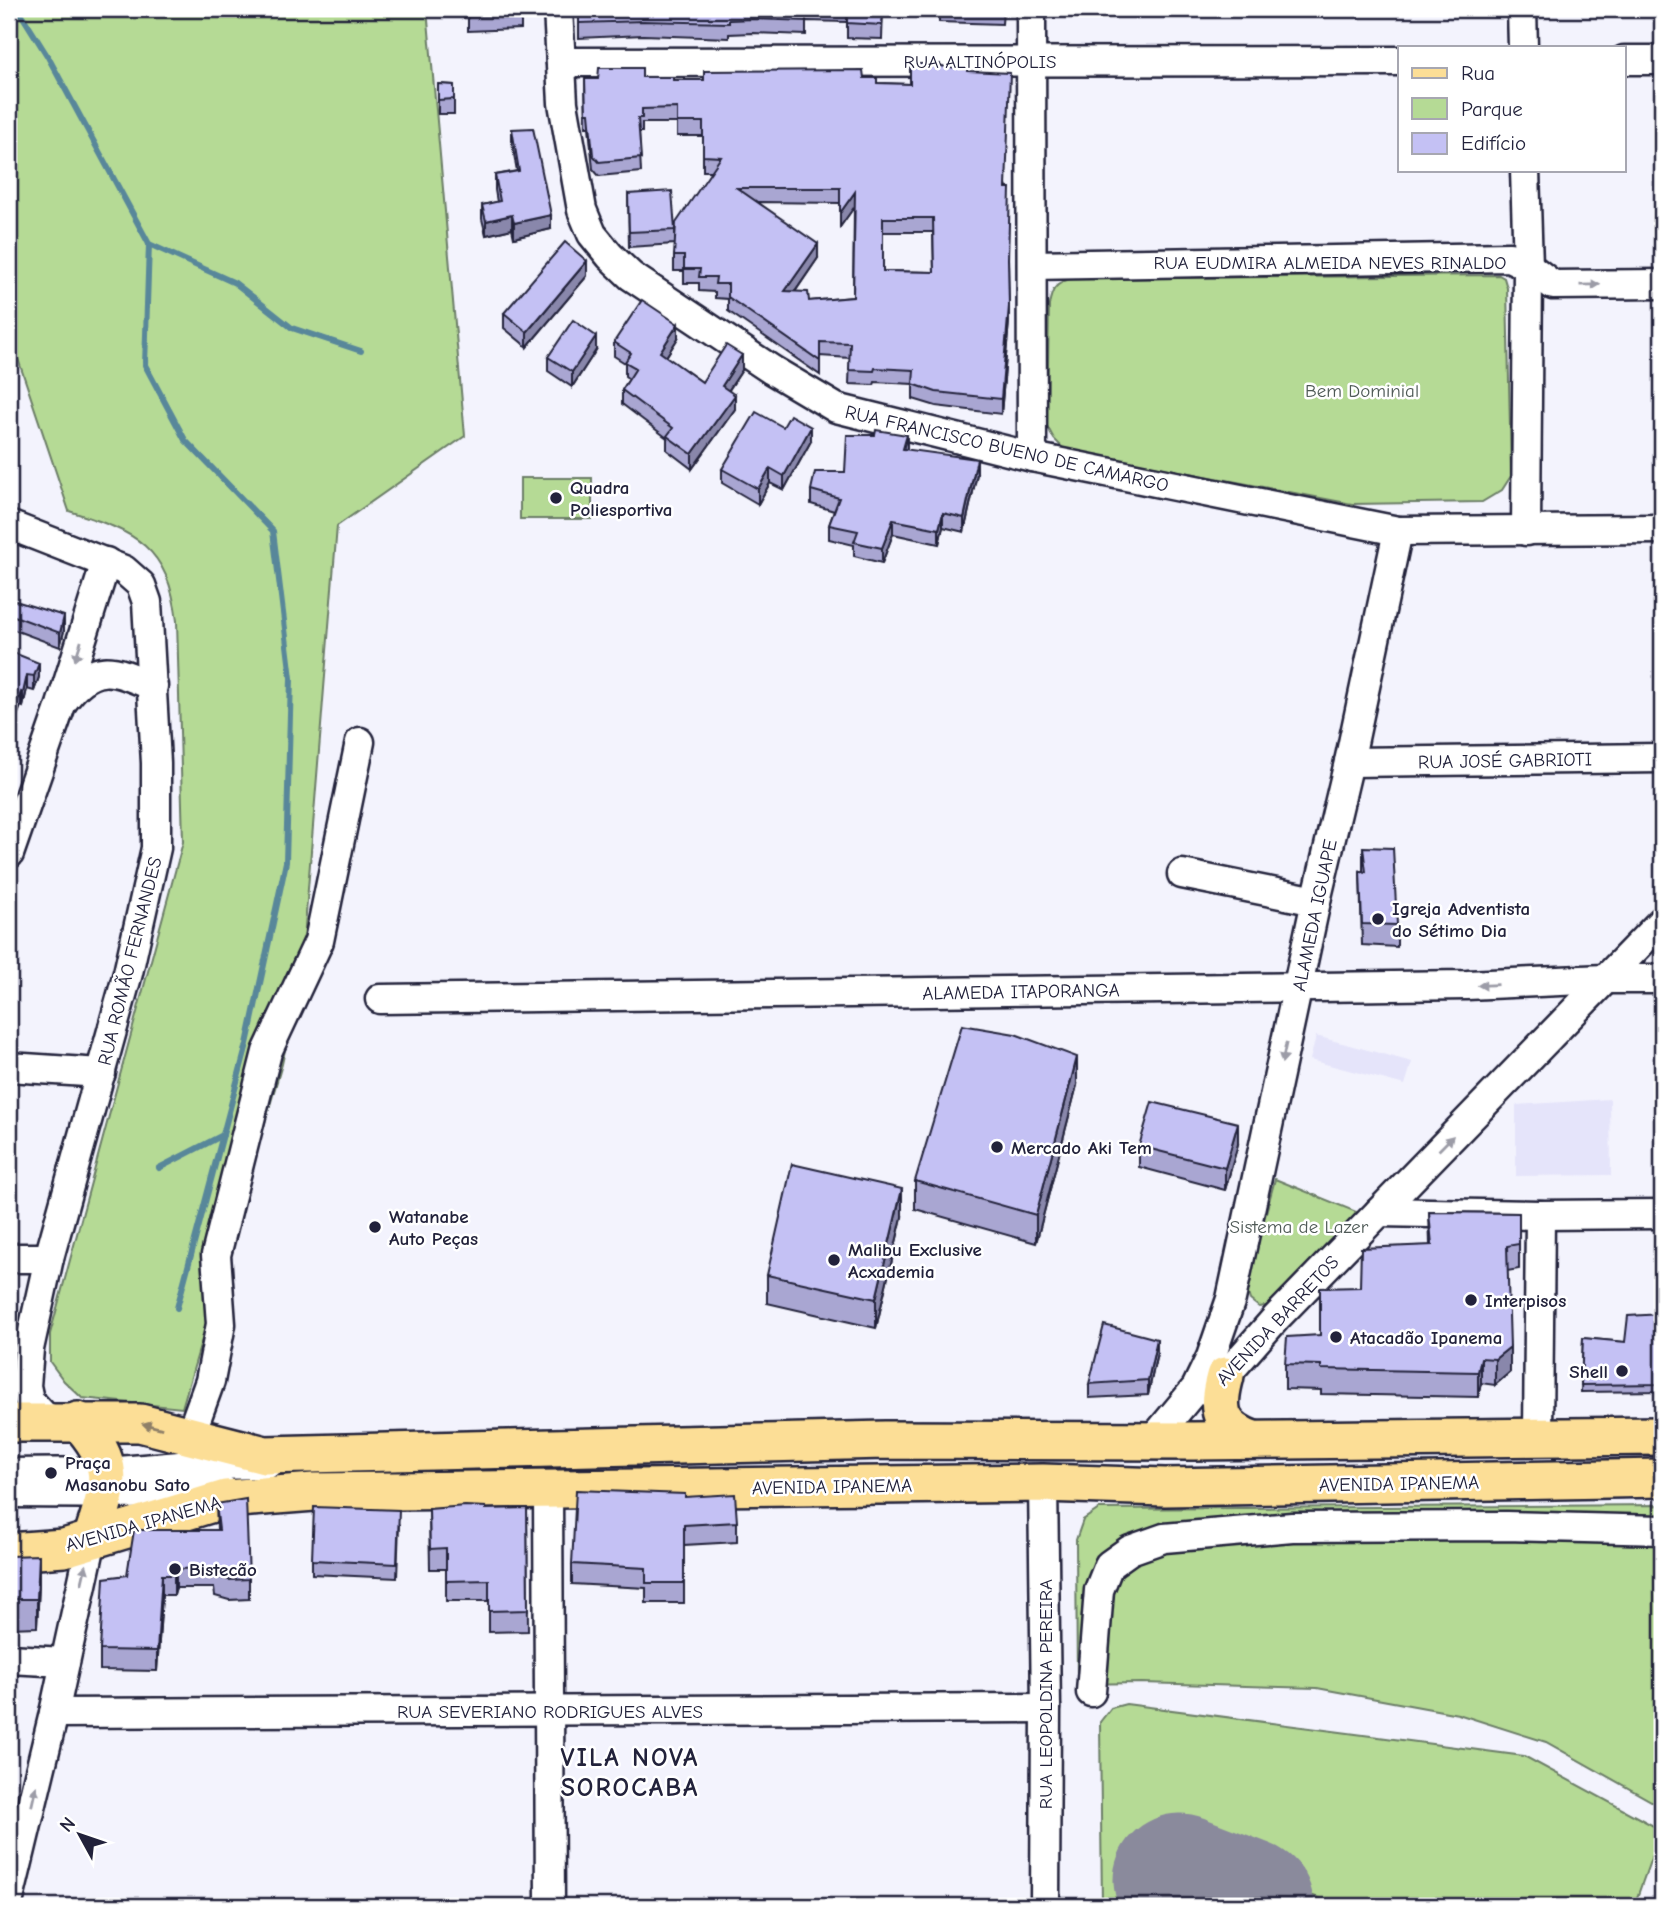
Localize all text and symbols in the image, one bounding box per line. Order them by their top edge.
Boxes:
legend [1398,46,1626,172]
street label: RUA ALTINÓPOLIS [904,51,1056,73]
text: Rua [1461,61,1495,85]
text: Parque [1461,97,1523,121]
text: Edifício [1461,131,1526,155]
street label: RUA EUDMIRA ALMEIDA NEVES RINALDO [1153,252,1507,274]
one-way arrow [1579,279,1601,290]
park label: Bem Dominial [1305,380,1419,402]
street label: RUA FRANCISCO BUENO DE CAMARGO [843,401,1171,497]
place label: Quadra Poliesportiva [570,477,672,521]
marker: Quadra Poliesportiva [548,490,564,506]
one-way arrow [72,641,83,662]
street label: RUA JOSÉ GABRIOTI [1418,748,1592,774]
street label: ALAMEDA IGUAPE [1288,837,1342,993]
street label: RUA ROMÃO FERNANDES [93,855,167,1068]
place label: Igreja Adventista do Sétimo Dia [1392,898,1530,942]
marker: Igreja Adventista do Sétimo Dia [1370,911,1386,927]
street label: ALAMEDA ITAPORANGA [922,979,1120,1005]
one-way arrow [1477,979,1499,990]
one-way arrow [1278,1042,1289,1064]
one-way arrow [1438,1135,1454,1152]
place label: Mercado Aki Tem [1011,1137,1152,1159]
marker: Mercado Aki Tem [989,1139,1005,1155]
place label: Watanabe Auto Peças [389,1206,478,1250]
park label: Sistema de Lazer [1230,1216,1369,1238]
marker: Watanabe Auto Peças [367,1219,383,1235]
place label: Malibu Exclusive Acxademia [848,1239,982,1283]
street label: AVENIDA BARRETOS [1212,1251,1344,1390]
marker: Malibu Exclusive Acxademia [826,1252,842,1268]
place label: Interpisos [1485,1290,1566,1312]
marker: Interpisos [1463,1292,1479,1308]
place label: Atacadão Ipanema [1350,1327,1502,1349]
marker: Atacadão Ipanema [1328,1329,1344,1345]
place label: Shell [1569,1361,1608,1383]
marker: Shell [1614,1363,1630,1379]
one-way arrow [141,1420,163,1431]
place label: Praça Masanobu Sato [65,1452,190,1496]
marker: Praça Masanobu Sato [43,1465,59,1481]
street label: AVENIDA IPANEMA [1319,1472,1479,1496]
street label: AVENIDA IPANEMA [752,1475,912,1499]
street label: AVENIDA IPANEMA [63,1491,223,1557]
place label: Bistecão [189,1559,257,1581]
marker: Bistecão [167,1561,183,1577]
one-way arrow [79,1563,90,1585]
street label: RUA LEOPOLDINA PEREIRA [1035,1579,1057,1809]
street label: RUA SEVERIANO RODRIGUES ALVES [397,1701,703,1723]
district label: VILA NOVA SOROCABA [561,1743,699,1803]
one-way arrow [29,1785,40,1807]
north arrow [46,1800,116,1870]
text: N [55,1813,80,1837]

